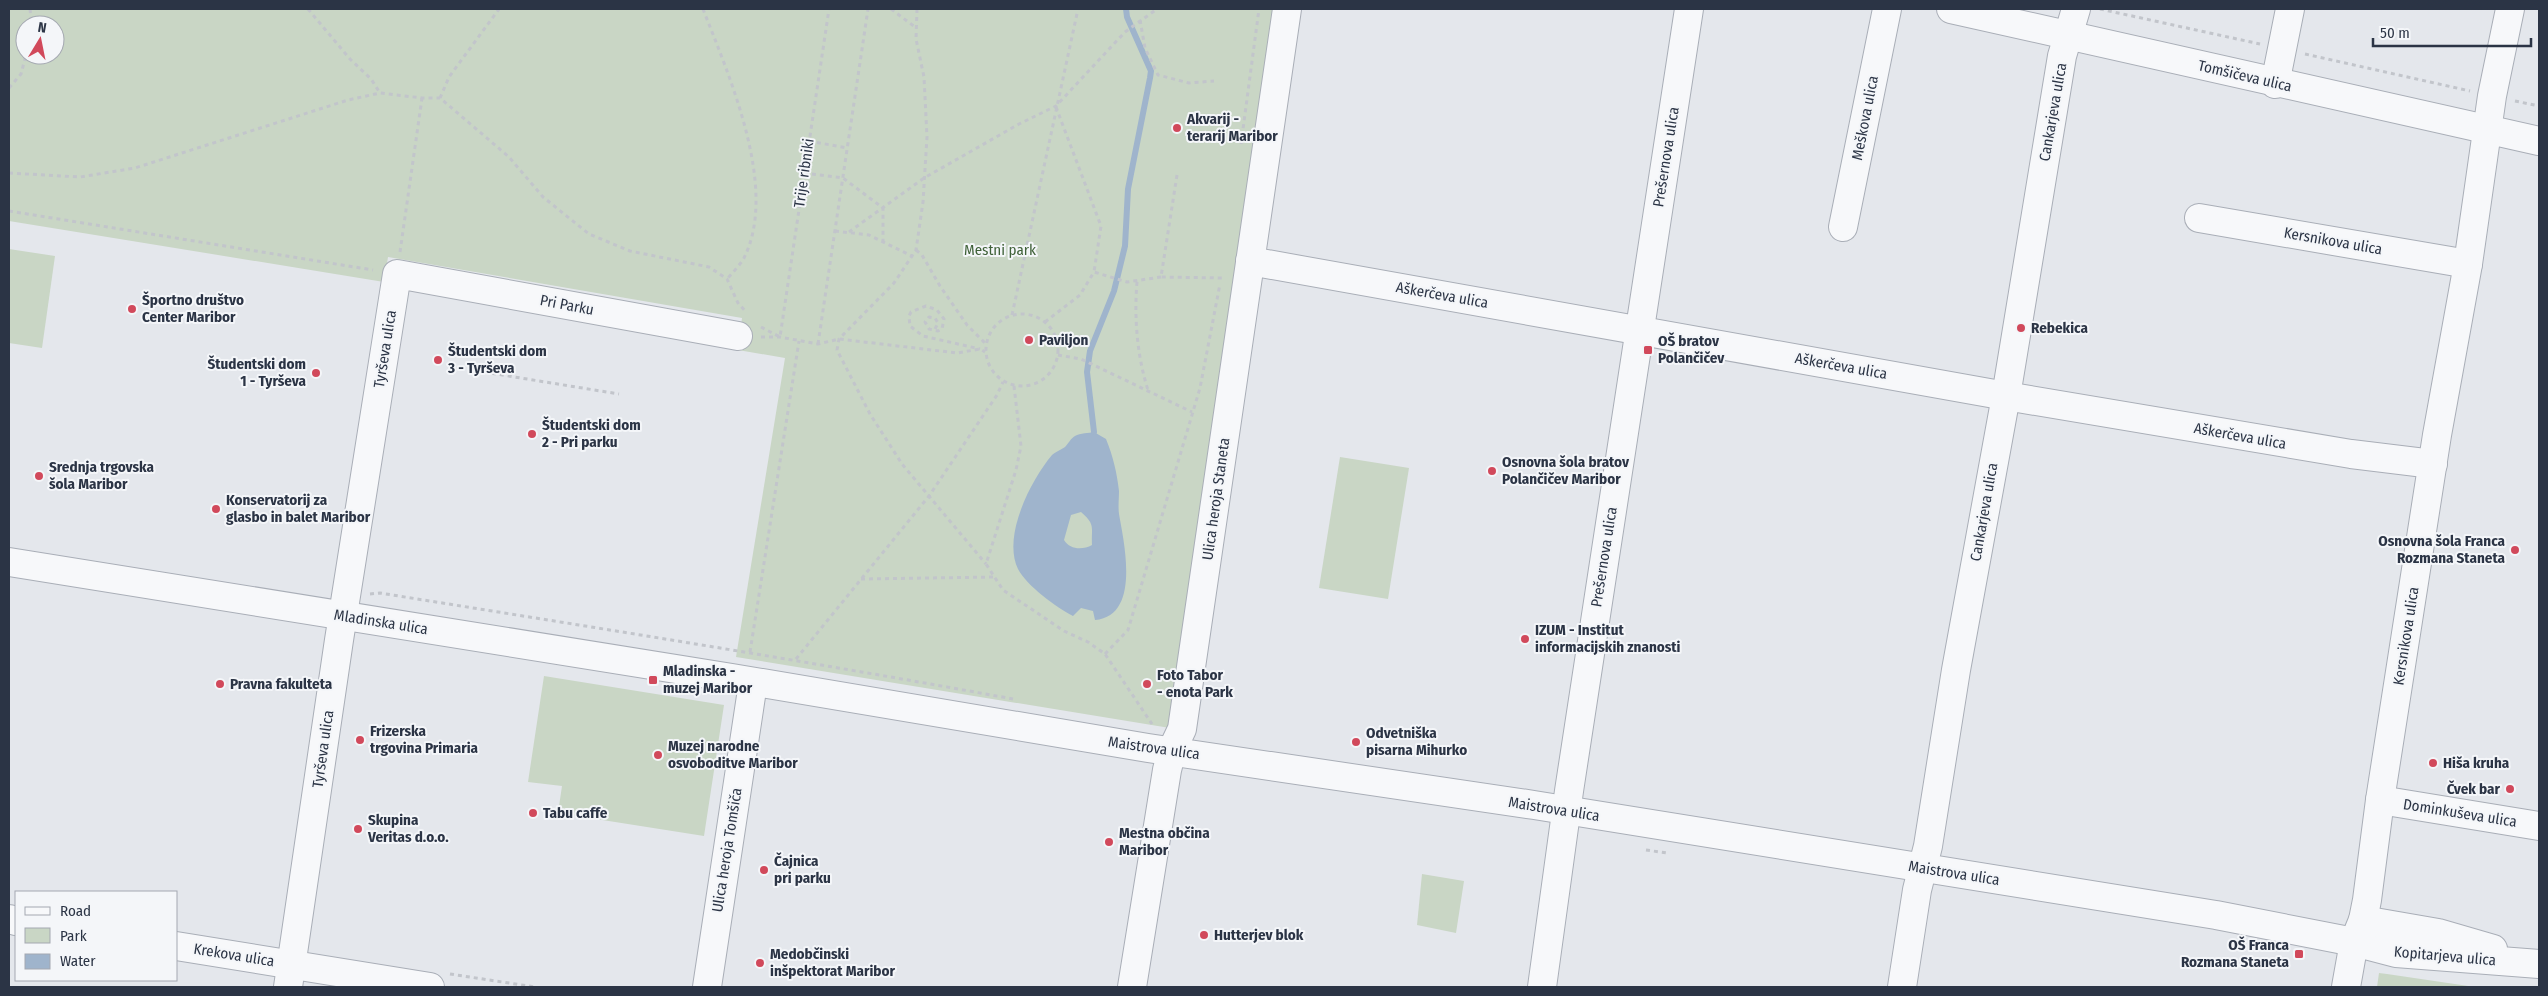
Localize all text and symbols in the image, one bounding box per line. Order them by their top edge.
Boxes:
north arrow [15,15,65,65]
scale bar [2373,15,2530,47]
text: N [37,19,48,37]
text: 50 m [2380,24,2410,42]
street label: Tomšičeva ulica [2196,56,2294,96]
street label: Cankarjeva ulica [2035,61,2071,163]
street label: Meškova ulica [1848,74,1882,162]
street label: Prešernova ulica [1649,106,1683,208]
place label: Akvarij - terarij Maribor [1186,110,1278,145]
marker: Akvarij - terarij Maribor [1171,122,1183,134]
street label: Trije ribniki [790,137,818,209]
street label: Kersnikova ulica [2282,223,2384,259]
park label: Mestni park [964,241,1036,259]
street label: Aškerčeva ulica [1394,278,1490,312]
place label: Športno društvo Center Maribor [142,291,244,326]
street label: Pri Parku [539,291,595,319]
marker: Športno društvo Center Maribor [126,303,138,315]
street label: Tyrševa ulica [370,309,400,389]
place label: Rebekica [2031,319,2088,337]
marker: Rebekica [2015,322,2027,334]
place label: Paviljon [1039,331,1089,349]
place label: OŠ bratov Polančičev [1658,332,1725,367]
marker: Paviljon [1023,334,1035,346]
place label: Študentski dom 3 - Tyrševa [447,342,547,377]
marker: OŠ bratov Polančičev [1642,344,1654,356]
street label: Aškerčeva ulica [1793,349,1889,383]
marker: Študentski dom 3 - Tyrševa [432,354,444,366]
place label: Študentski dom 1 - Tyrševa [207,355,307,390]
marker: Študentski dom 1 - Tyrševa [310,367,322,379]
place label: Študentski dom 2 - Pri parku [541,416,641,451]
street label: Aškerčeva ulica [2192,419,2288,453]
marker: Študentski dom 2 - Pri parku [526,428,538,440]
street label: Ulica heroja Staneta [1198,437,1234,561]
place label: Osnovna šola bratov Polančičev Maribor [1502,453,1630,488]
place label: Srednja trgovska šola Maribor [49,458,154,493]
street label: Cankarjeva ulica [1966,461,2002,563]
marker: Osnovna šola bratov Polančičev Maribor [1486,465,1498,477]
marker: Srednja trgovska šola Maribor [33,470,45,482]
place label: Konservatorij za glasbo in balet Maribor [226,491,371,526]
marker: Konservatorij za glasbo in balet Maribor [210,503,222,515]
street label: Prešernova ulica [1587,506,1621,608]
place label: Osnovna šola Franca Rozmana Staneta [2378,532,2506,567]
marker: Osnovna šola Franca Rozmana Staneta [2509,544,2521,556]
street label: Kersnikova ulica [2389,585,2423,687]
street label: Mladinska ulica [333,606,429,638]
place label: IZUM - Institut informacijskih znanosti [1535,621,1681,656]
marker: IZUM - Institut informacijskih znanosti [1519,633,1531,645]
place label: Mladinska - muzej Maribor [663,662,753,697]
place label: Foto Tabor - enota Park [1157,666,1233,701]
marker: Mladinska - muzej Maribor [647,674,659,686]
place label: Pravna fakulteta [230,675,333,693]
marker: Pravna fakulteta [214,678,226,690]
marker: Foto Tabor - enota Park [1141,678,1153,690]
street label: Tyrševa ulica [309,709,337,789]
place label: Frizerska trgovina Primaria [370,722,479,757]
place label: Odvetniška pisarna Mihurko [1366,724,1467,759]
street label: Maistrova ulica [1107,733,1201,763]
marker: Frizerska trgovina Primaria [354,734,366,746]
marker: Odvetniška pisarna Mihurko [1350,736,1362,748]
place label: Muzej narodne osvoboditve Maribor [668,737,798,772]
marker: Muzej narodne osvoboditve Maribor [652,749,664,761]
place label: Hiša kruha [2443,754,2510,772]
marker: Hiša kruha [2427,757,2439,769]
place label: Čvek bar [2447,780,2501,798]
marker: Čvek bar [2504,783,2516,795]
street label: Ulica heroja Tomšiča [708,786,746,914]
street label: Maistrova ulica [1507,793,1601,825]
street label: Dominkuševa ulica [2402,795,2518,831]
place label: Tabu caffe [543,804,608,822]
marker: Tabu caffe [527,807,539,819]
place label: Skupina Veritas d.o.o. [367,811,449,846]
marker: Skupina Veritas d.o.o. [352,823,364,835]
place label: Mestna občina Maribor [1119,824,1210,859]
marker: Mestna občina Maribor [1103,836,1115,848]
place label: Čajnica pri parku [774,852,831,887]
street label: Maistrova ulica [1907,857,2001,889]
marker: Čajnica pri parku [758,864,770,876]
legend [15,891,178,981]
text: Road [60,902,91,920]
place label: Hutterjev blok [1214,926,1304,944]
text: Park [60,927,87,945]
marker: Hutterjev blok [1198,929,1210,941]
place label: OŠ Franca Rozmana Staneta [2181,936,2290,971]
street label: Krekova ulica [192,940,276,970]
street label: Kopitarjeva ulica [2393,943,2497,969]
place label: Medobčinski inšpektorat Maribor [770,945,895,980]
marker: OŠ Franca Rozmana Staneta [2293,948,2305,960]
text: Water [60,952,96,970]
marker: Medobčinski inšpektorat Maribor [754,957,766,969]

